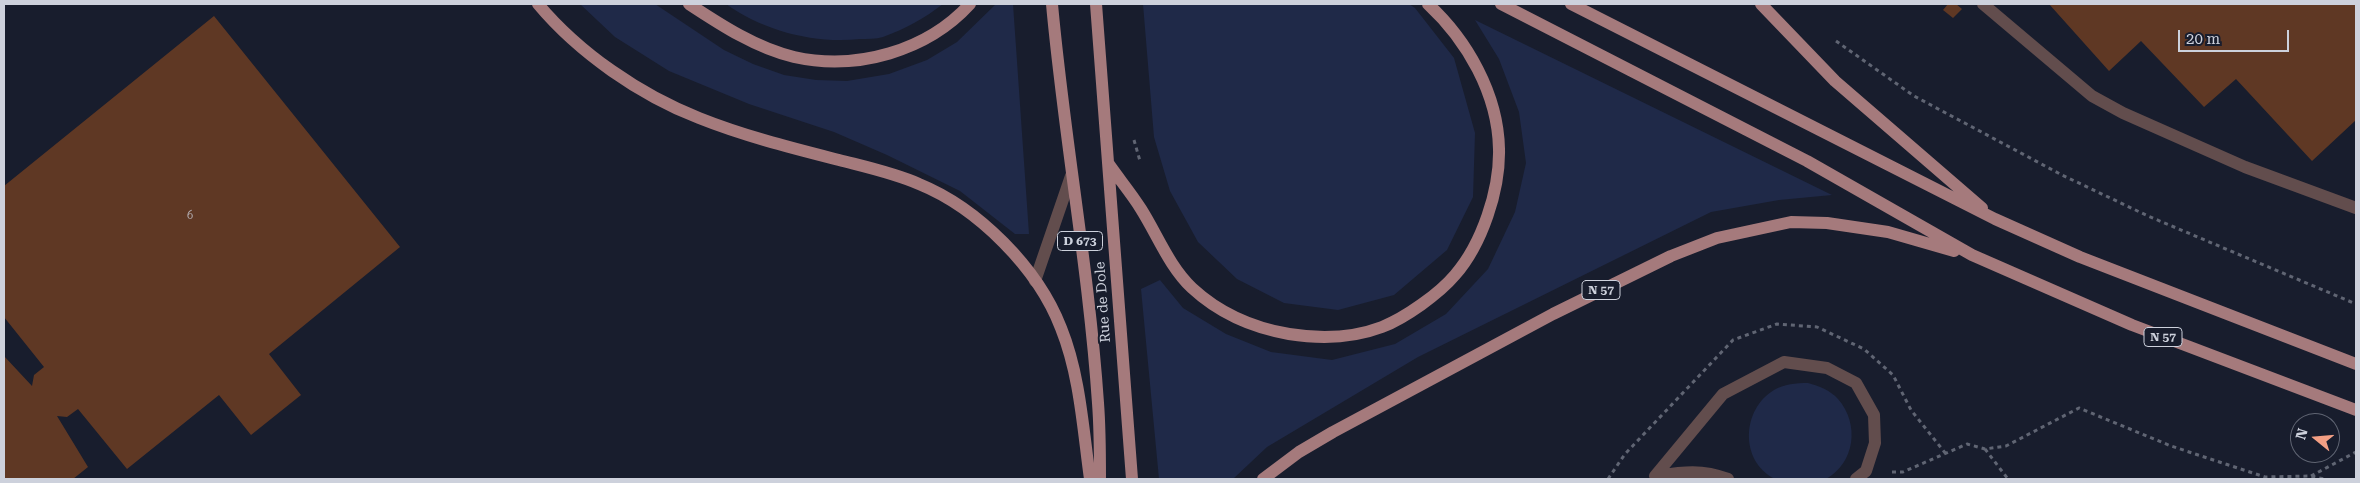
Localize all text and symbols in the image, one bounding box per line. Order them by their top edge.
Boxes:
scale bar [2180,20,2291,52]
text: 20 m [2186,30,2220,48]
house number: 6 [187,209,193,223]
road number: D 673 [1058,232,1102,250]
street label: Rue de Dole [1092,261,1114,343]
road number: N 57 [1582,280,1620,300]
road number: N 57 [2144,328,2182,347]
north arrow [2290,413,2340,463]
text: N [2292,426,2311,441]

